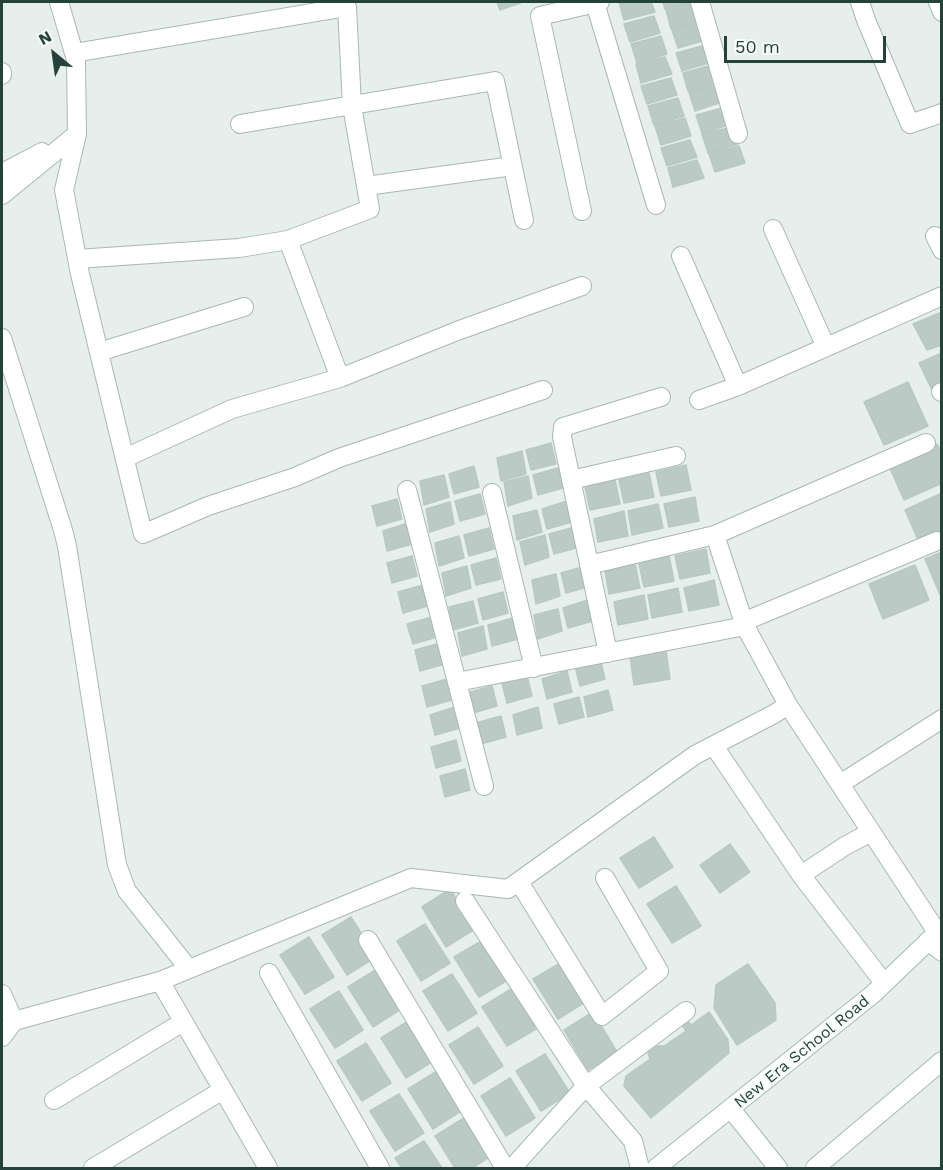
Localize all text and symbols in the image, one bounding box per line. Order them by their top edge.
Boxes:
north arrow [24,24,84,84]
scale bar [727,24,889,62]
text: N [35,27,55,49]
text: 50 m [735,36,780,57]
street label: New Era School Road [731,992,873,1112]

